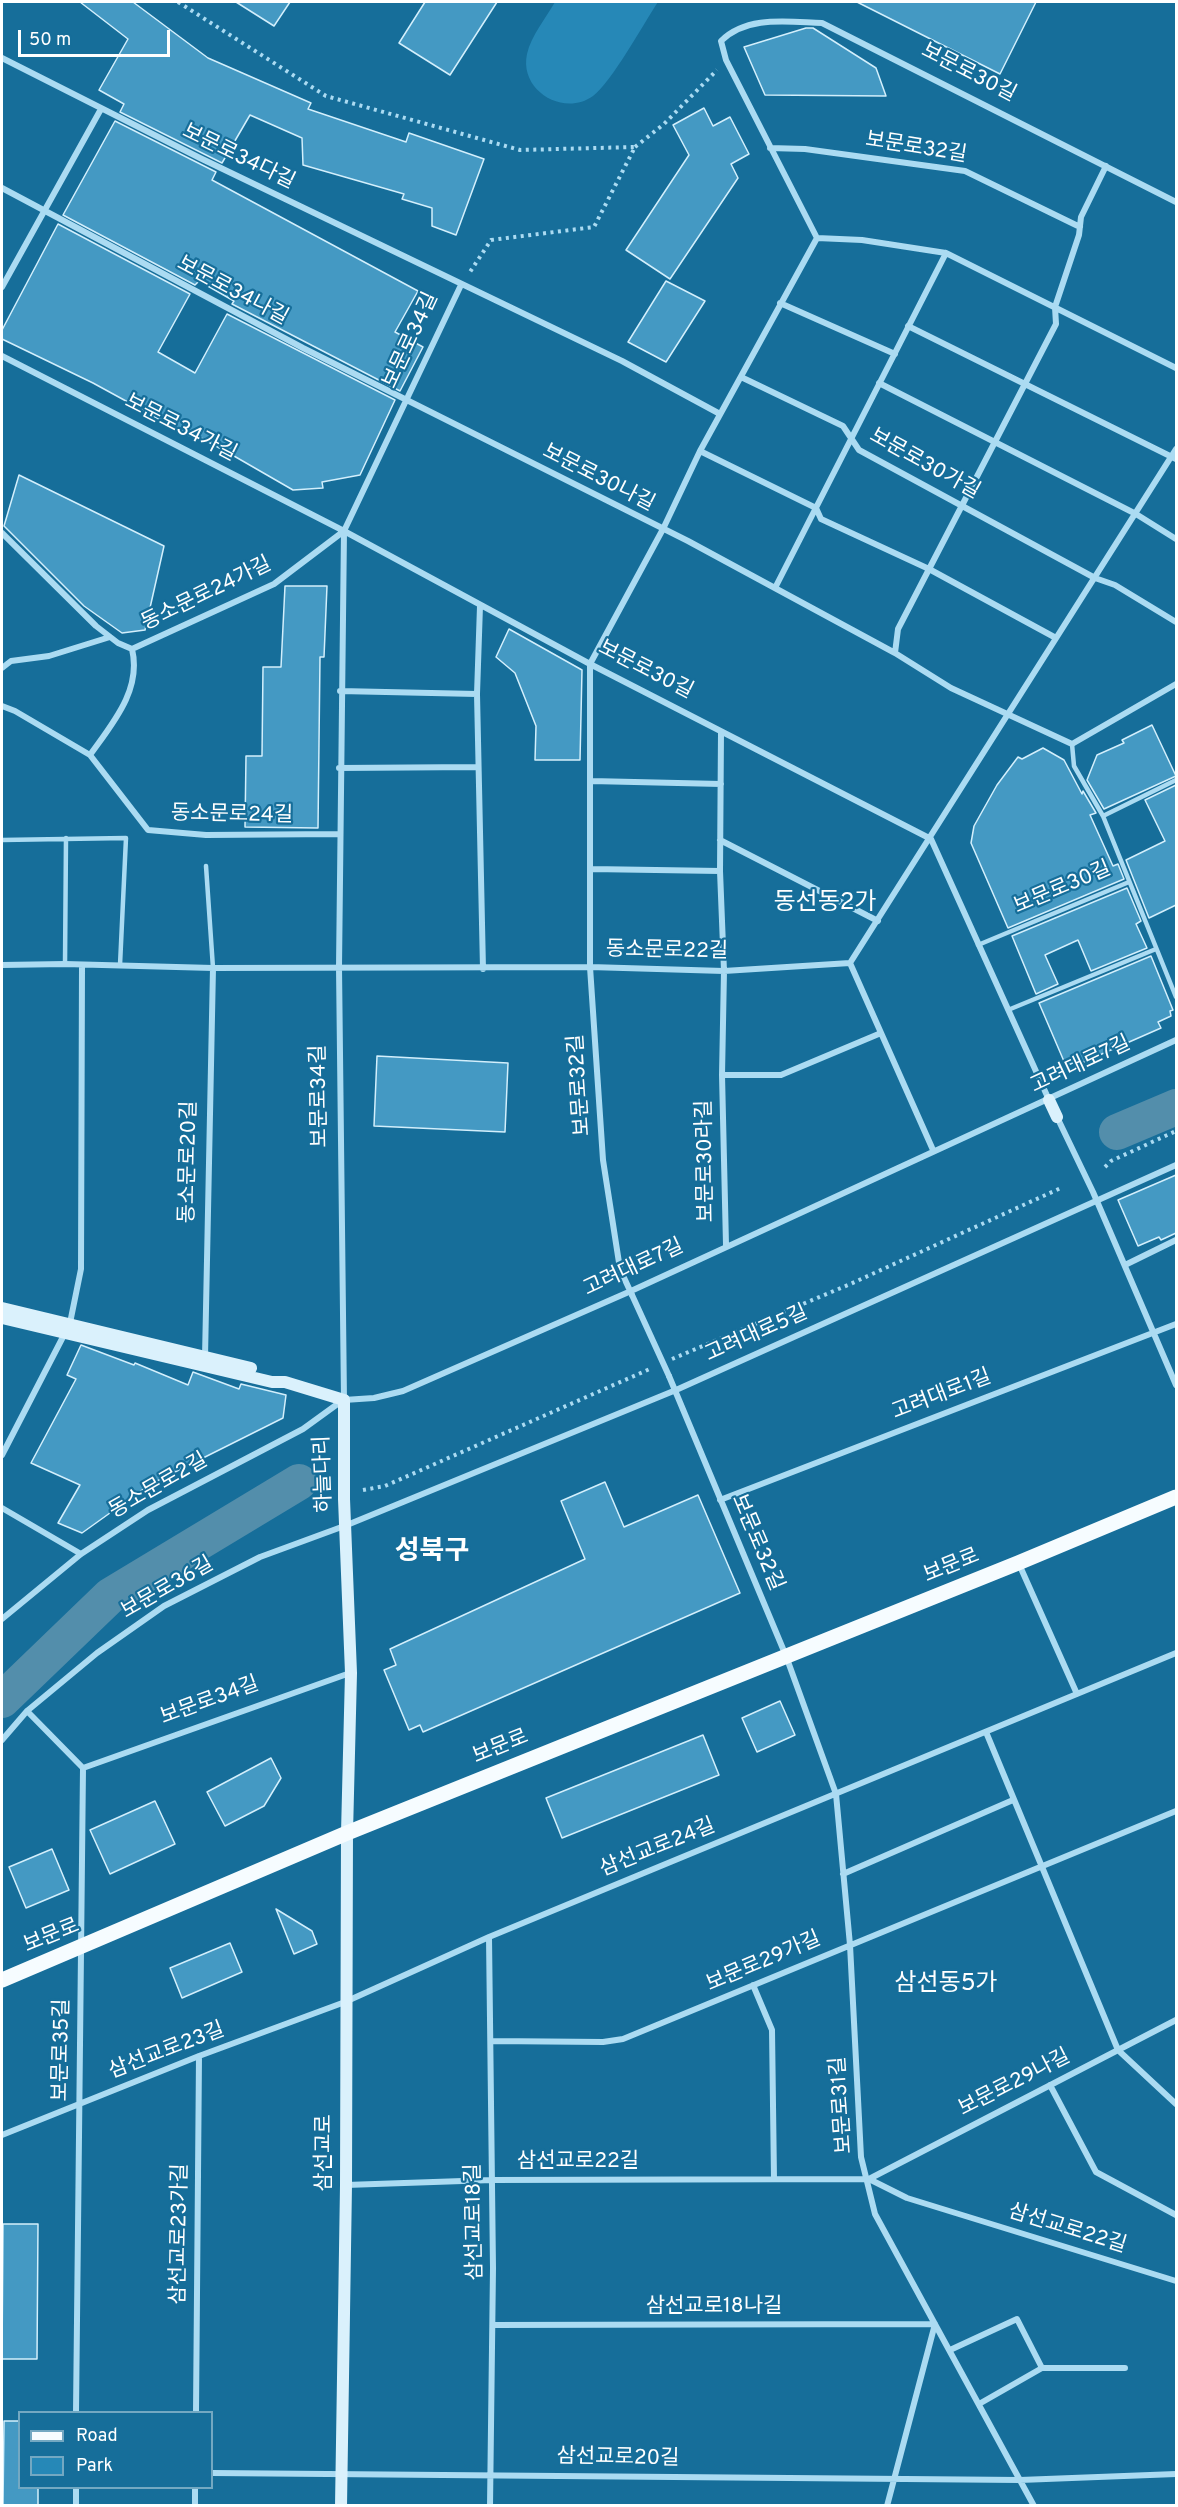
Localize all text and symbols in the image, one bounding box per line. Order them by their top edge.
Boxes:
scale bar [21,18,172,56]
text: 50 m [29,29,71,52]
street label: 보문로30길 [916,39,1020,109]
street label: 보문로34다길 [178,120,298,196]
street label: 보문로32길 [863,129,969,169]
street label: 보문로34나길 [172,252,292,332]
street label: 보문로34길 [379,289,445,393]
street label: 보문로34가길 [120,390,240,468]
street label: 보문로30가길 [864,424,984,506]
street label: 보문로30나길 [538,440,658,518]
street label: 동소문로24가길 [138,553,276,637]
street label: 보문로30길 [593,636,697,706]
street label: 동소문로24길 [171,802,293,830]
street label: 보문로30길 [1011,857,1115,921]
district label: 동선동2가 [773,890,877,918]
street label: 동소문로22길 [606,938,728,966]
street label: 고려대로7길 [1027,1032,1135,1100]
street label: 보문로32길 [565,1033,597,1137]
street label: 보문로34길 [308,1044,334,1148]
street label: 동소문로20길 [176,1100,204,1224]
street label: 보문로30라길 [693,1100,721,1222]
street label: 고려대로7길 [580,1235,688,1303]
street label: 고려대로5길 [702,1301,812,1369]
street label: 고려대로1길 [889,1366,995,1426]
street label: 하늘다리 [311,1435,339,1513]
street label: 동소문로2길 [105,1449,213,1525]
street label: 보문로32길 [724,1491,788,1595]
district label: 성북구 [395,1538,469,1570]
street label: 보문로 [920,1544,984,1590]
street label: 보문로36길 [117,1552,219,1626]
street label: 보문로34길 [157,1673,263,1731]
street label: 보문로 [469,1725,533,1771]
street label: 삼선교로24길 [597,1814,719,1884]
street label: 보문로 [20,1914,84,1960]
street label: 보문로29가길 [703,1928,825,1998]
district label: 삼선동5가 [894,1971,998,1999]
street label: 보문로35길 [50,1998,76,2102]
street label: 삼선교로23길 [105,2018,229,2086]
street label: 보문로29나길 [955,2045,1075,2123]
street label: 보문로31길 [827,2055,859,2155]
street label: 삼선교로 [313,2114,339,2192]
street label: 삼선교로22길 [517,2150,639,2176]
street label: 삼선교로23가길 [167,2163,195,2305]
street label: 삼선교로18길 [462,2163,490,2281]
street label: 삼선교로22길 [1005,2200,1129,2260]
street label: 삼선교로18나길 [646,2295,782,2321]
legend [18,2411,213,2489]
text: Road [76,2425,118,2448]
street label: 삼선교로20길 [556,2445,680,2473]
text: Park [76,2455,113,2478]

